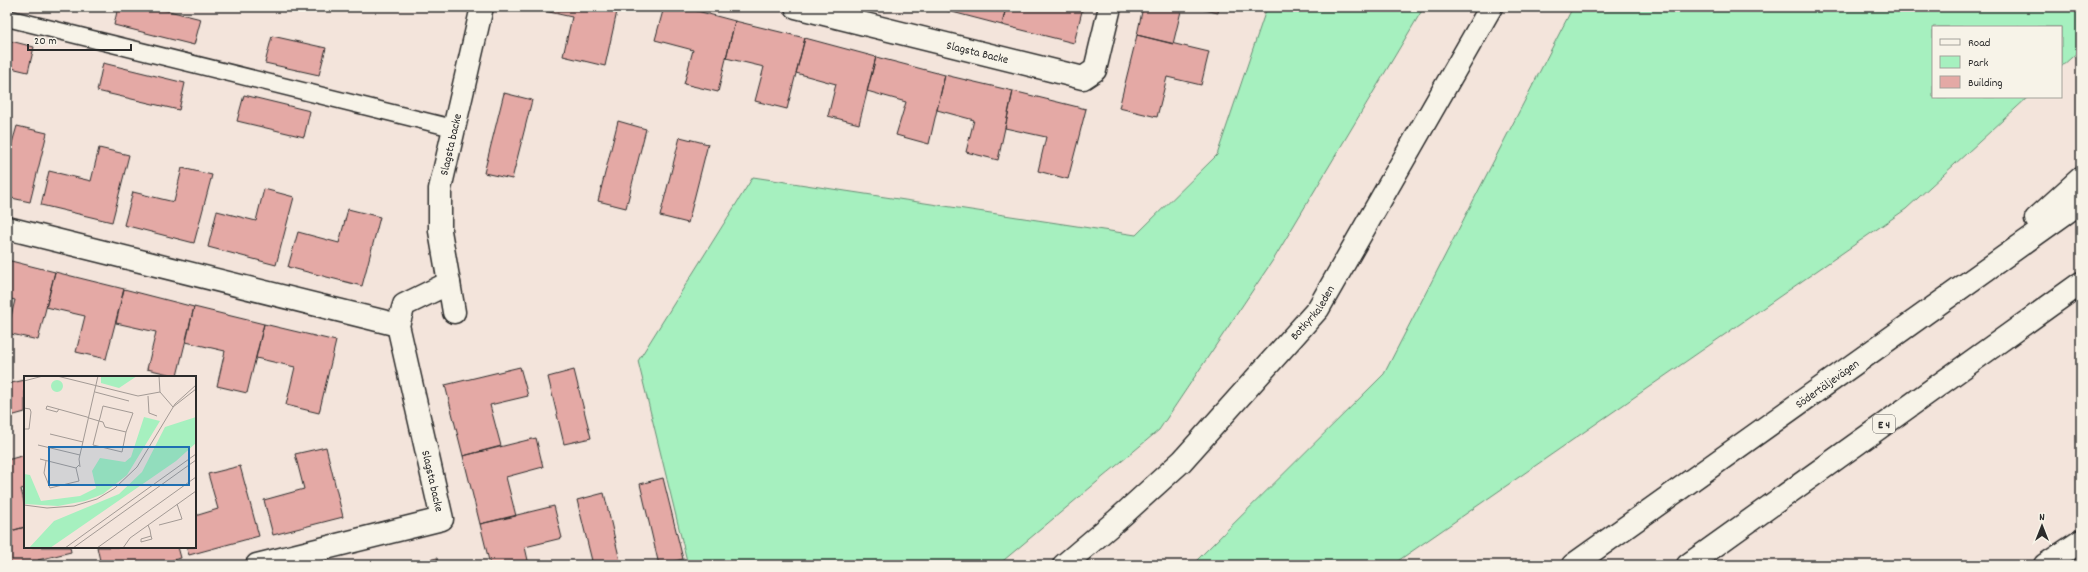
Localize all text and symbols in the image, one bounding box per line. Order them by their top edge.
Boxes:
scale bar [28,26,131,52]
legend [1932,26,2062,98]
text: 20 m [34,33,57,50]
text: Road [1968,35,1990,52]
street label: Slagsta Backe [944,38,1010,69]
text: Park [1968,55,1989,72]
text: Building [1968,75,2003,92]
street label: Slagsta backe [436,112,467,177]
street label: Botkyrkaleden [1287,282,1340,345]
street label: Södertäljevägen [1792,356,1863,414]
inset map [24,376,196,548]
road number: E 4 [1873,415,1895,433]
street label: Slagsta backe [416,449,447,514]
north arrow [2022,506,2062,546]
text: N [2039,510,2045,526]

